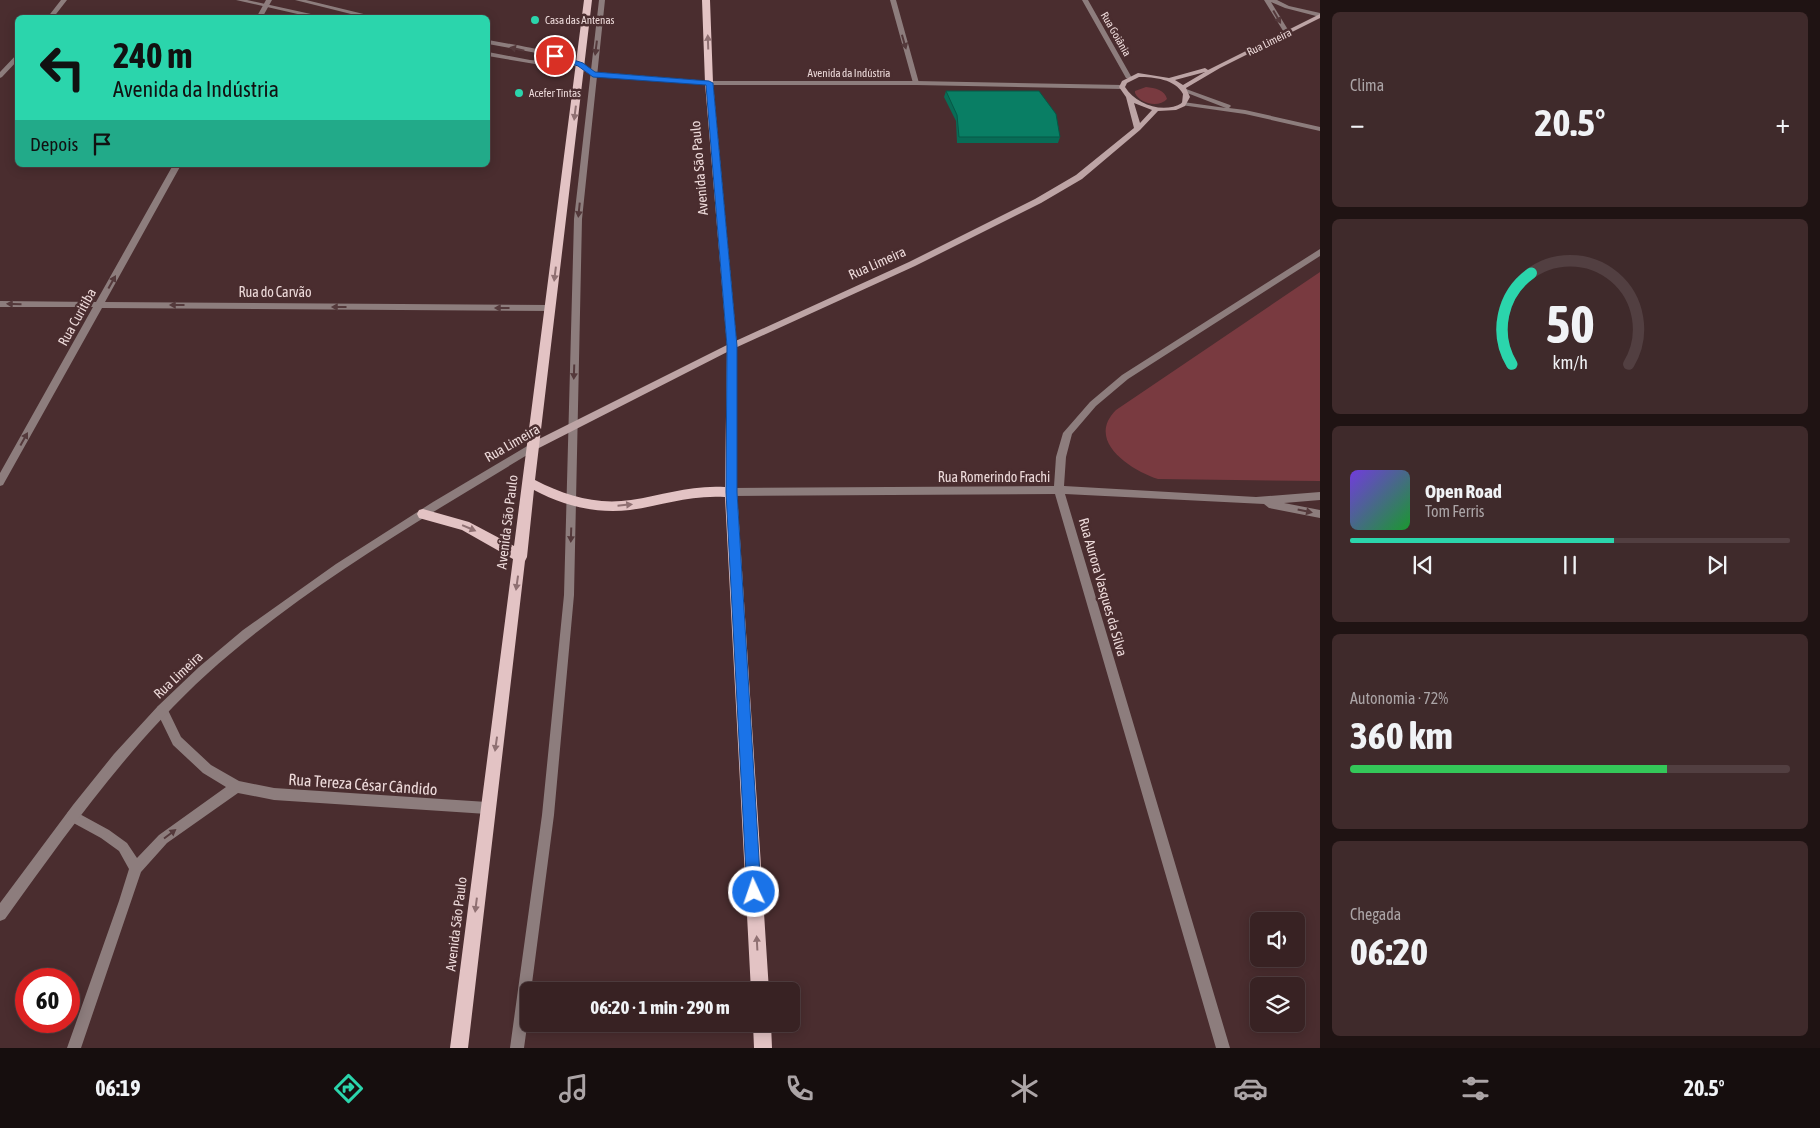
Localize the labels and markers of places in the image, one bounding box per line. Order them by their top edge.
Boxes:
marker: Casa das Antenas [529,14,541,26]
place label: Casa das Antenas [545,14,615,26]
pin [534,35,576,77]
marker: Acefer Tintas [513,87,525,99]
place label: Acefer Tintas [529,87,581,99]

